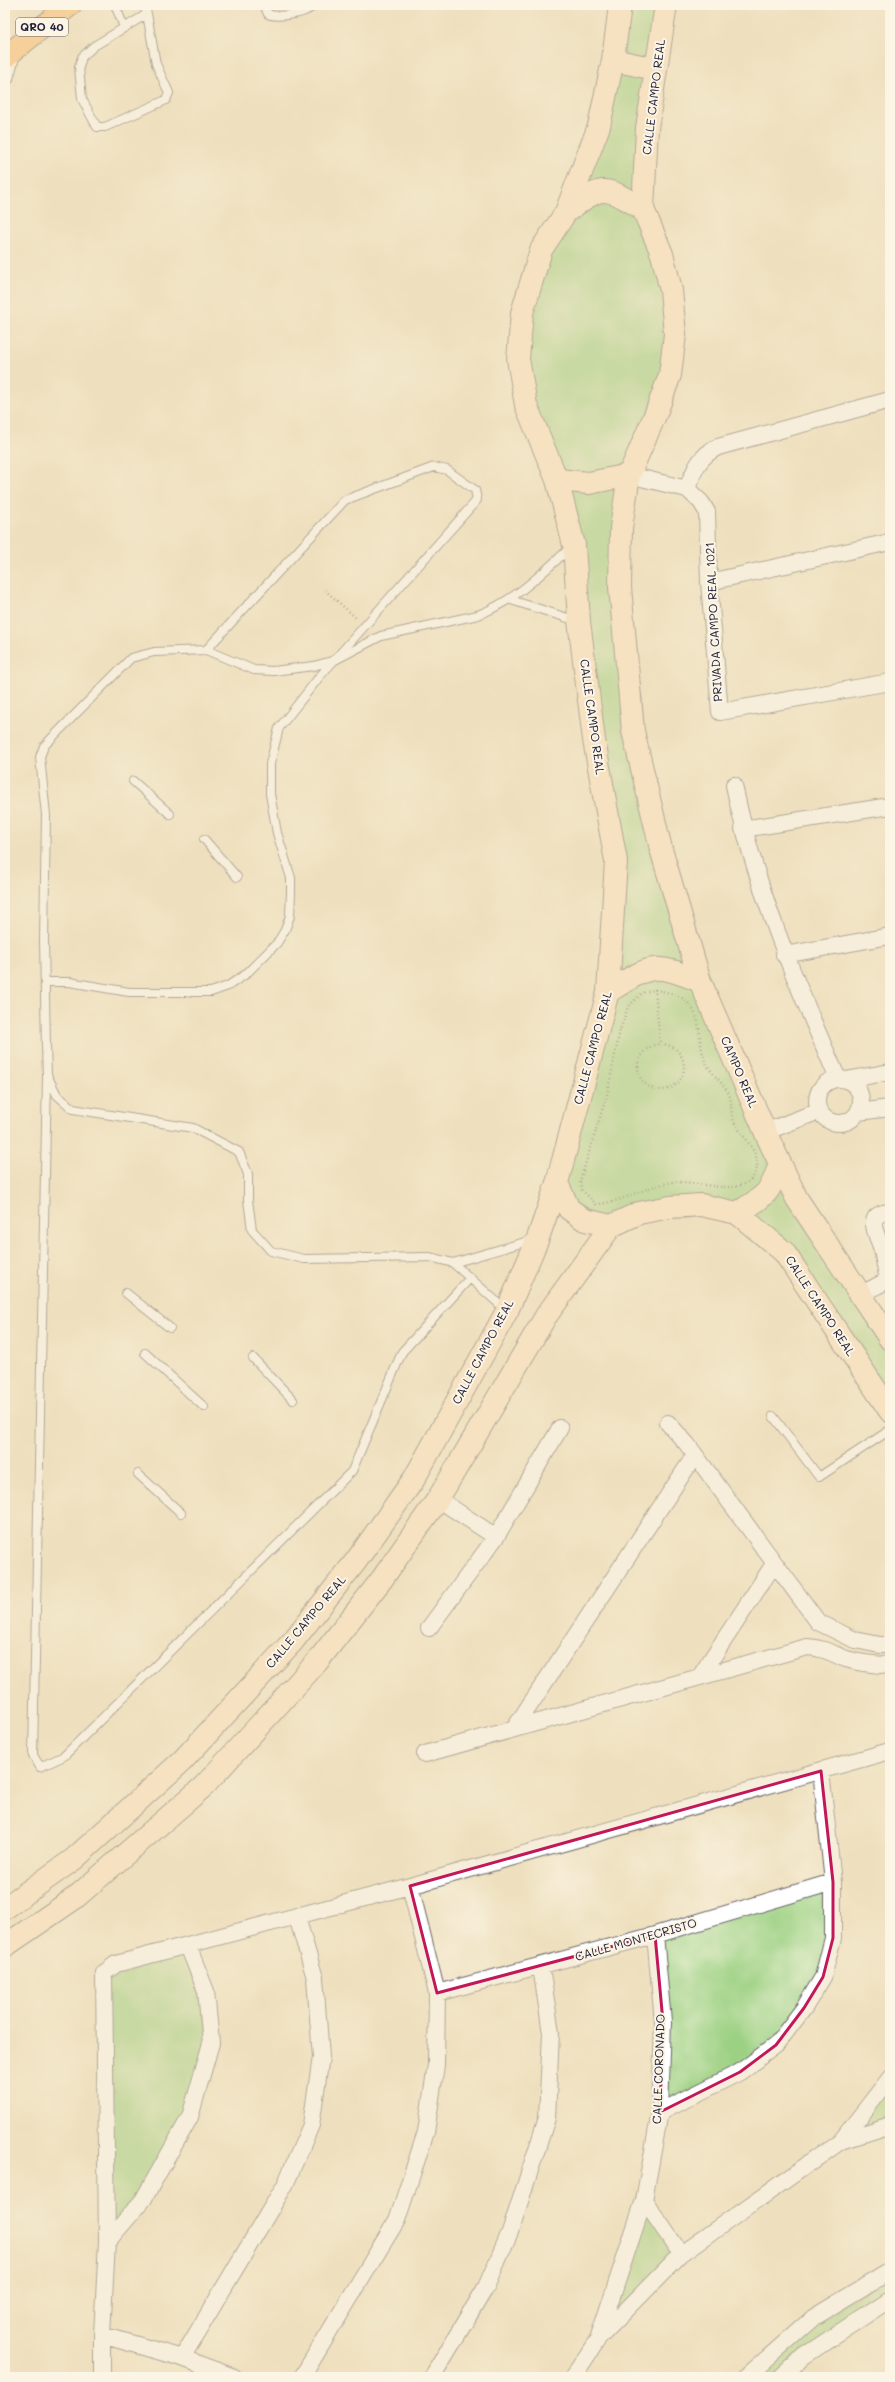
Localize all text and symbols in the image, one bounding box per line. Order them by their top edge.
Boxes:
road number: QRO 40 [16,18,68,36]
street label: CALLE CAMPO REAL [638,37,668,156]
street label: PRIVADA CAMPO REAL 1021 [701,542,725,702]
street label: CALLE CAMPO REAL [577,658,609,776]
street label: CALLE CAMPO REAL [569,989,615,1106]
street label: CAMPO REAL [718,1033,762,1110]
street label: CALLE CAMPO REAL [782,1252,860,1359]
street label: CALLE CAMPO REAL [448,1296,517,1407]
street label: CALLE CAMPO REAL [262,1571,349,1671]
street label: CALLE MONTECRISTO [573,1914,699,1964]
street label: CALLE CORONADO [648,2014,668,2124]

